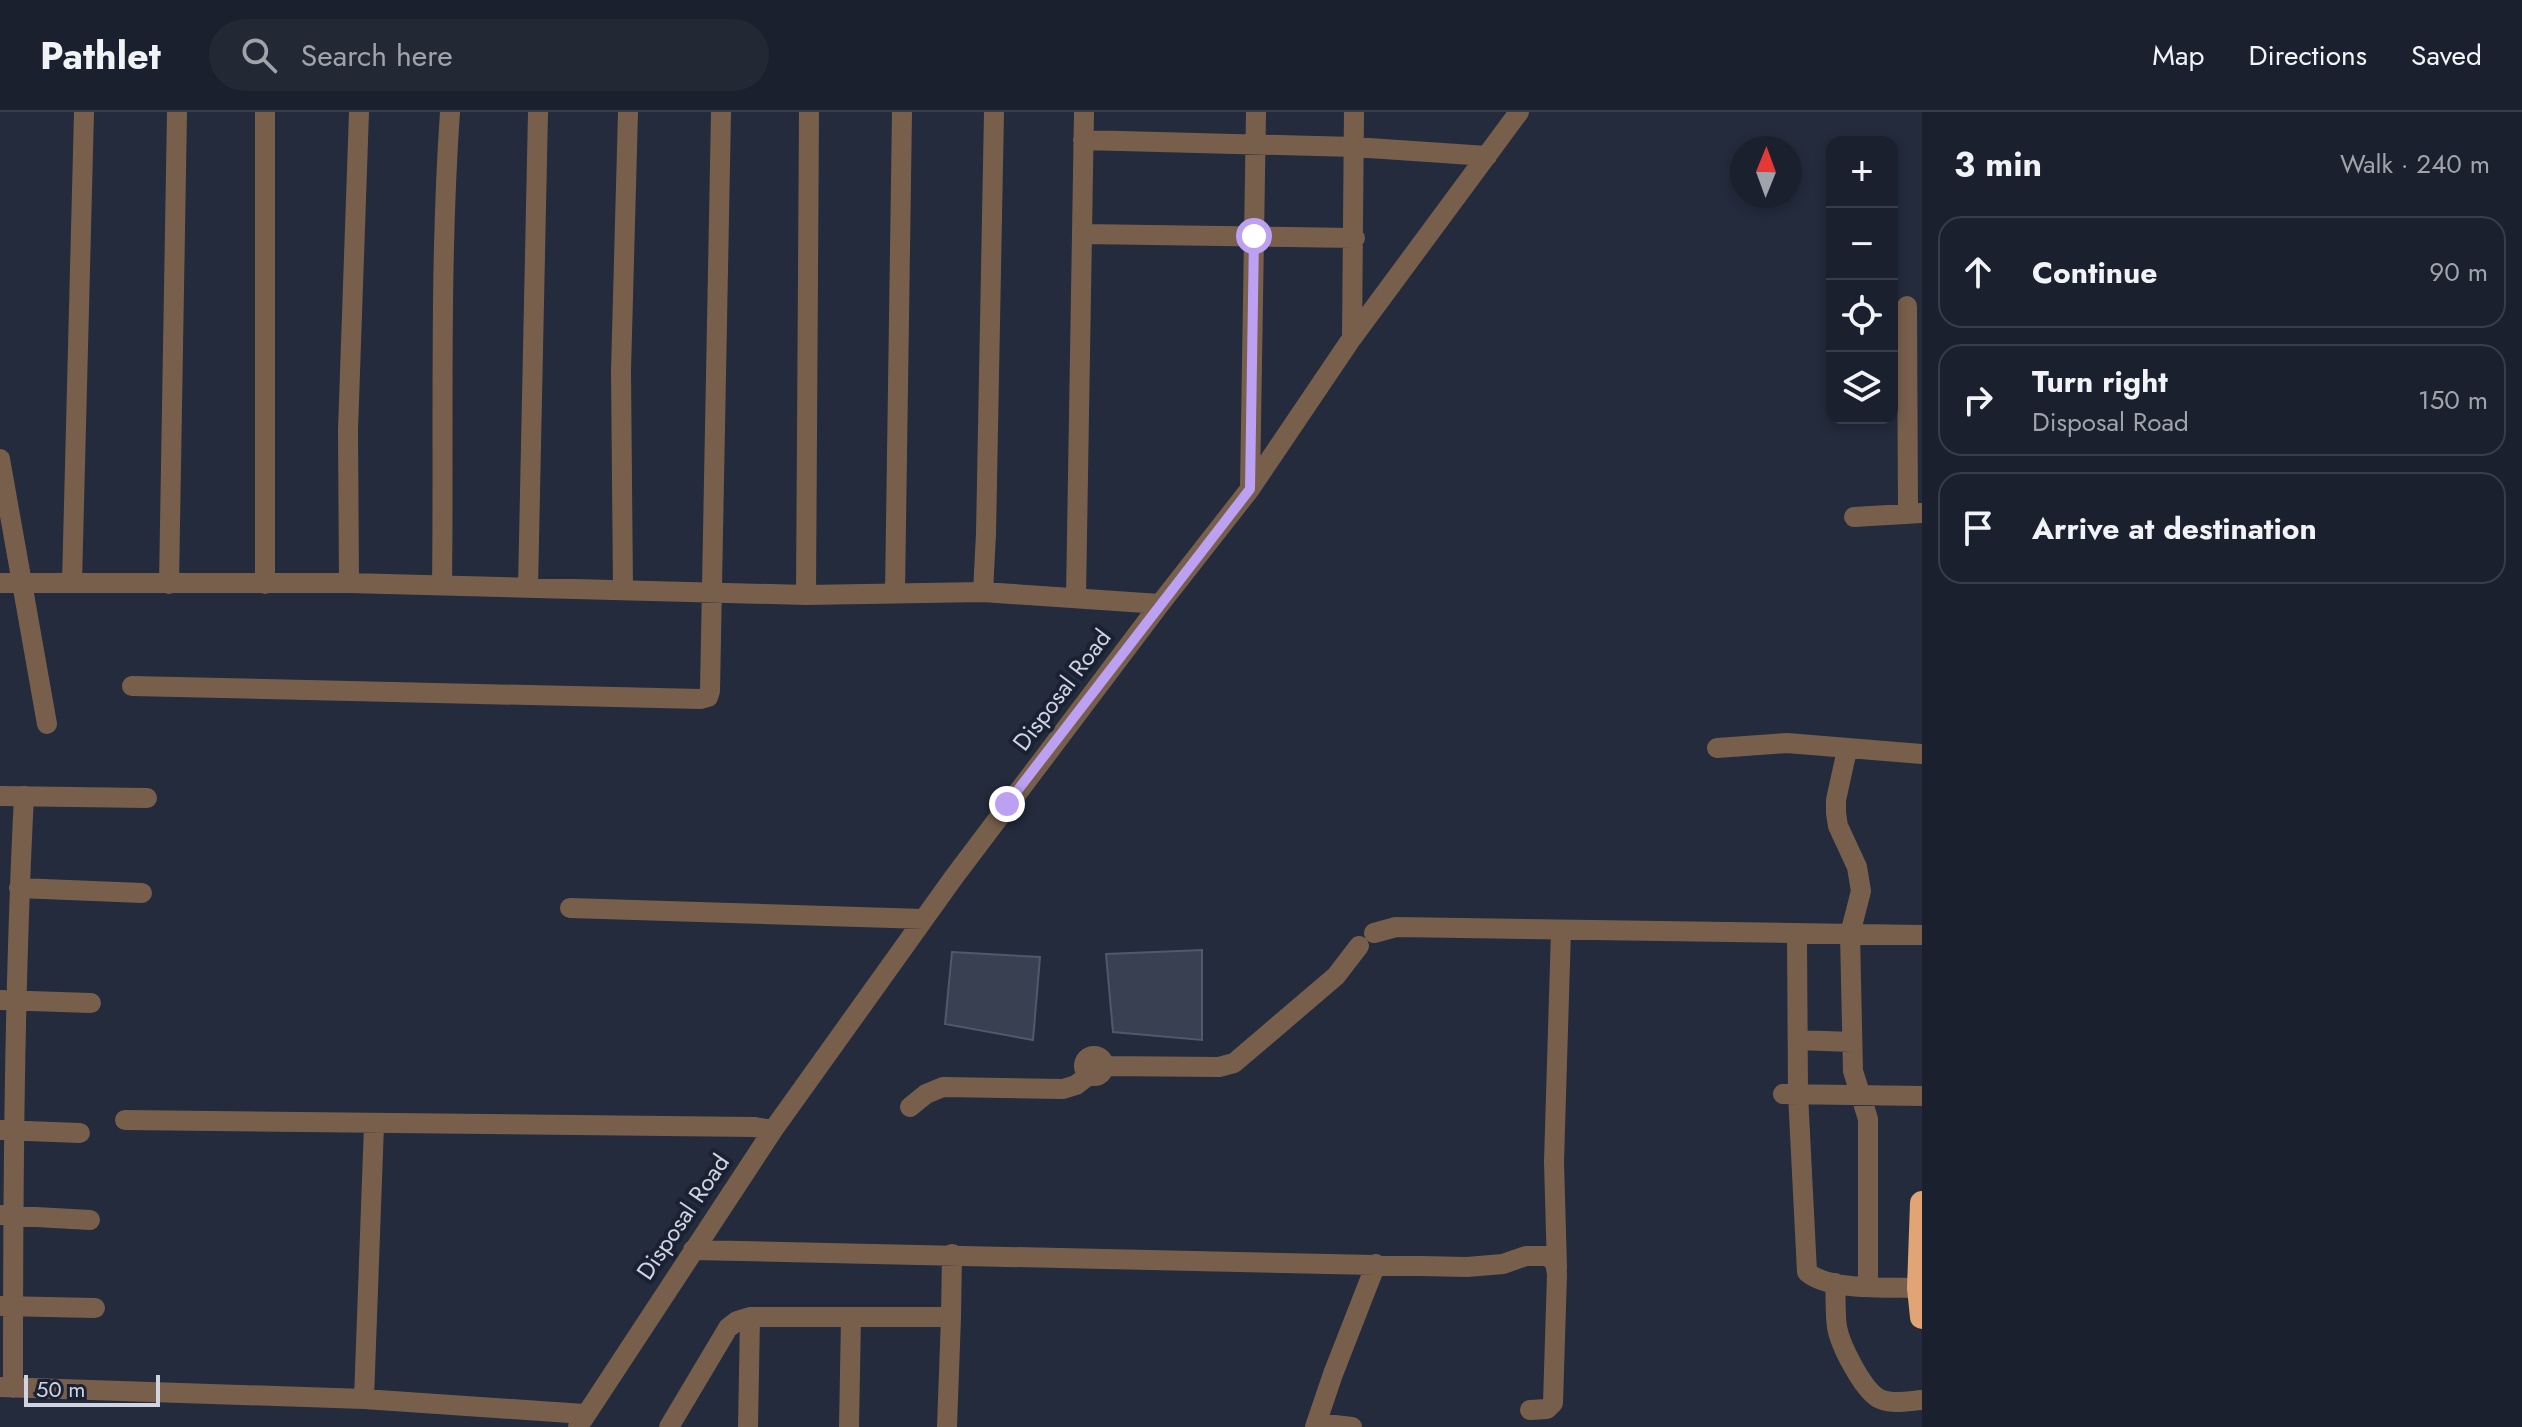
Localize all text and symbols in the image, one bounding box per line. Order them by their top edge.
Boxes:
search box [209,19,769,91]
text: Pathlet [40,28,161,83]
icon: search [237,33,281,77]
text: Search here [301,34,453,77]
text: Map [2152,35,2204,76]
text: Directions [2248,35,2367,76]
text: Saved [2411,35,2482,76]
north arrow [1730,136,1802,208]
map controls [1826,136,1898,424]
button: + [1826,136,1898,208]
text: 3 min [1954,140,2042,189]
text: Walk · 240 m [2340,145,2490,183]
button: − [1826,208,1898,280]
route start [1236,218,1272,254]
icon: ahead [1956,250,2000,294]
text: Continue [2032,251,2158,294]
text: 90 m [2429,253,2488,291]
button: locate [1826,280,1898,352]
button: layers [1826,352,1898,424]
text: Turn right [2032,360,2168,403]
icon: right [1956,378,2000,422]
text: 150 m [2418,381,2488,419]
text: Disposal Road [2032,403,2189,441]
icon: arrive [1956,506,2000,550]
text: Arrive at destination [2032,507,2317,550]
street label: Disposal Road [1004,621,1119,758]
route end [989,786,1025,822]
street label: Disposal Road [628,1147,738,1287]
scale bar [24,1371,160,1407]
text: 50 m [36,1373,85,1405]

